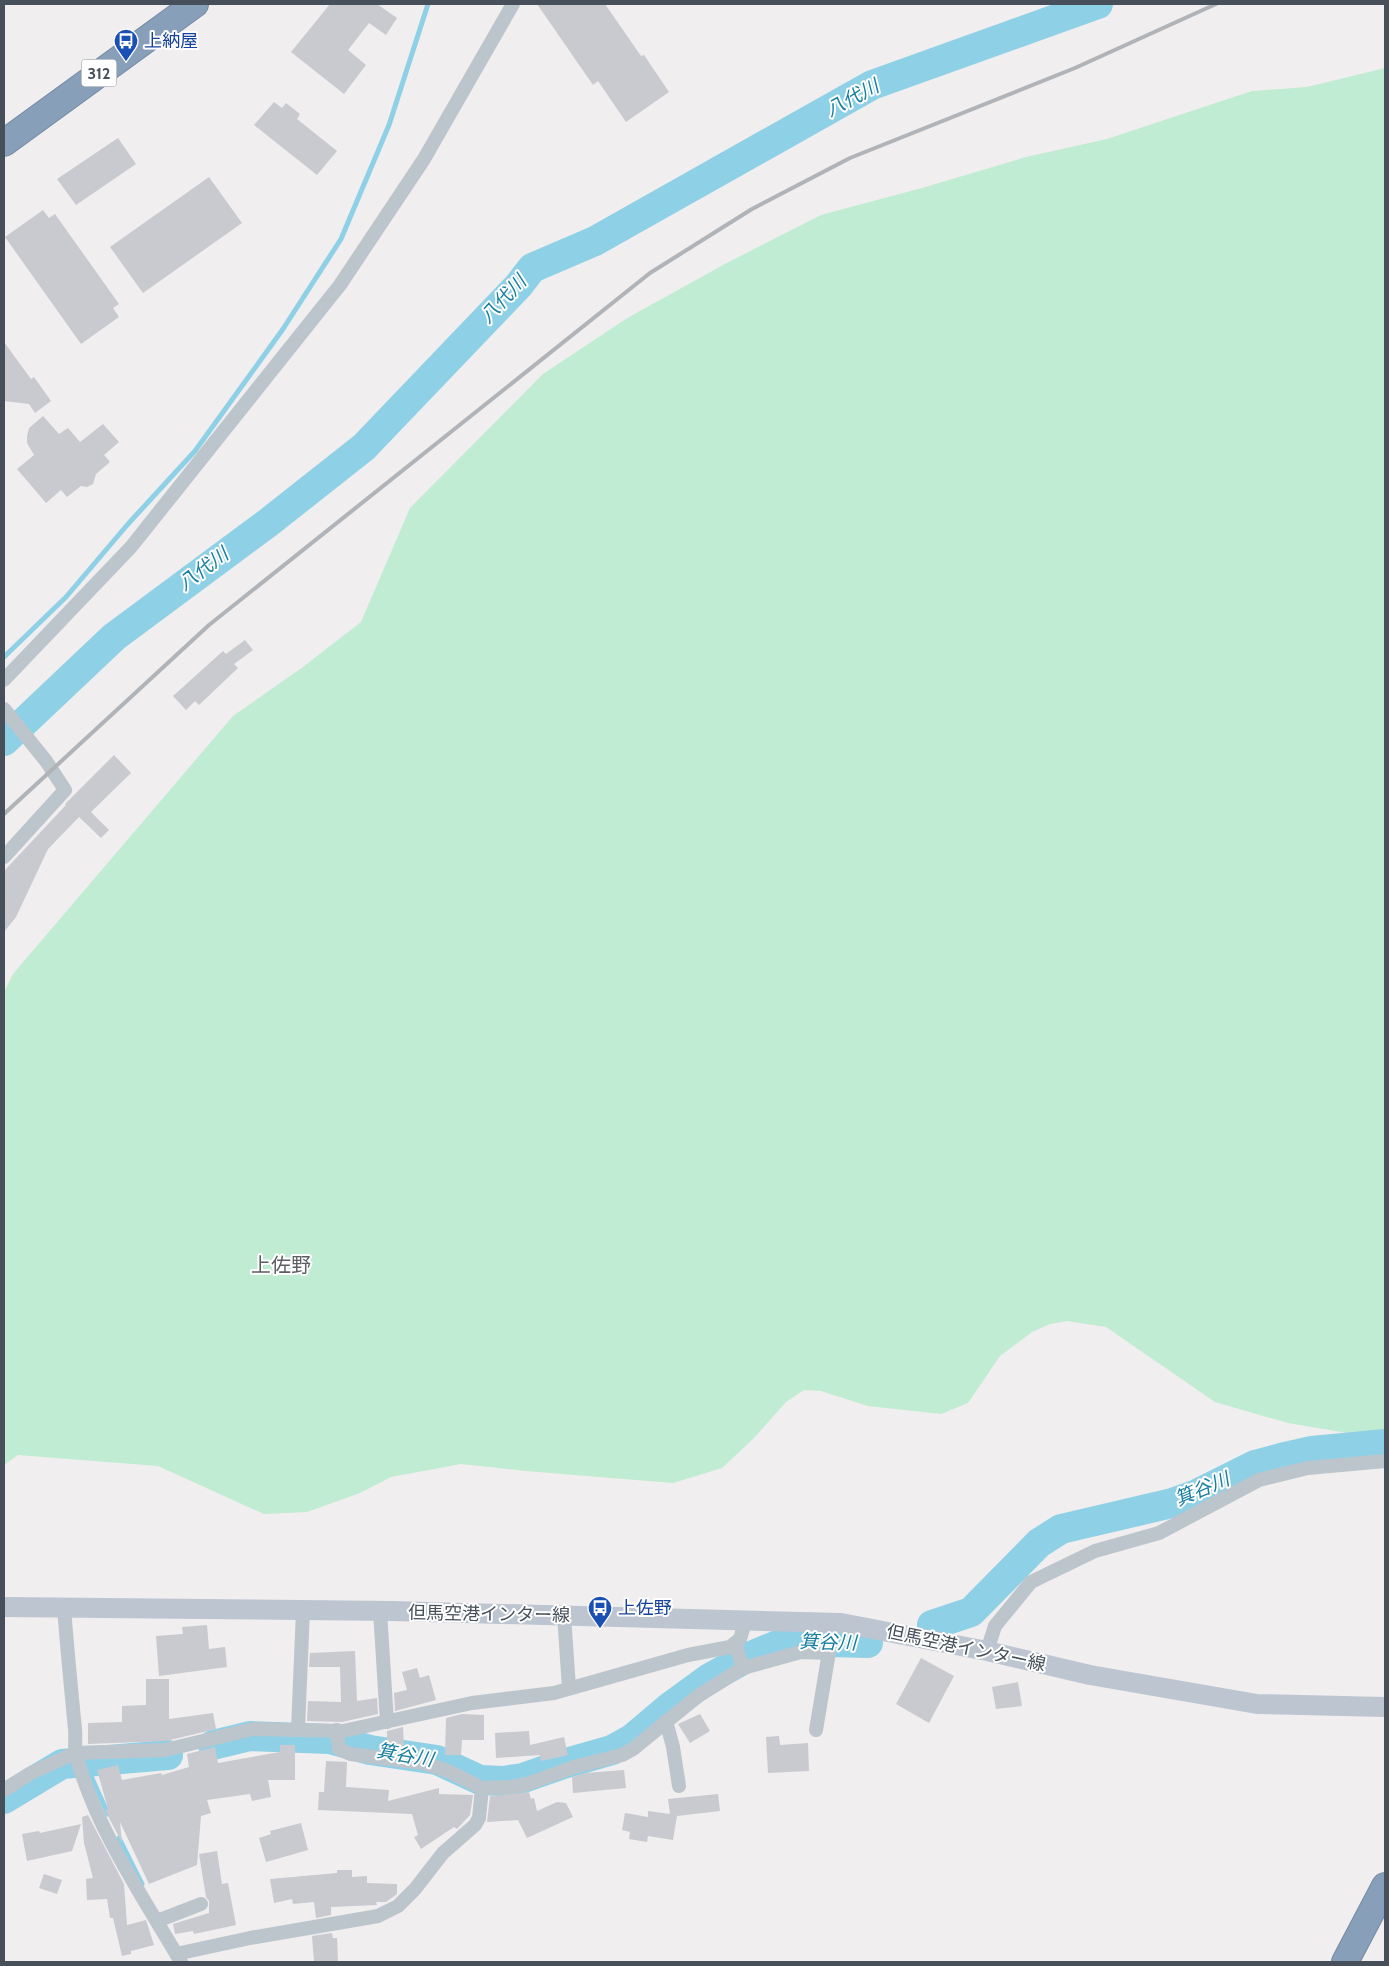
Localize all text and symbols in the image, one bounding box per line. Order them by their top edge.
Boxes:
bus stop icon: 上納屋 [113,28,139,62]
place label: 上納屋 [144,30,198,52]
road number: 312 [82,59,116,86]
water label: 八代川 [821,74,884,122]
water label: 八代川 [475,269,532,328]
water label: 八代川 [173,541,234,595]
district label: 上佐野 [251,1253,311,1277]
water label: 箕谷川 [1171,1466,1235,1511]
bus stop icon: 上佐野 [587,1595,613,1629]
place label: 上佐野 [618,1597,672,1619]
street label: 但馬空港インター線 [408,1602,570,1626]
street label: 但馬空港インター線 [884,1620,1048,1676]
water label: 箕谷川 [799,1630,859,1655]
water label: 箕谷川 [375,1739,437,1772]

